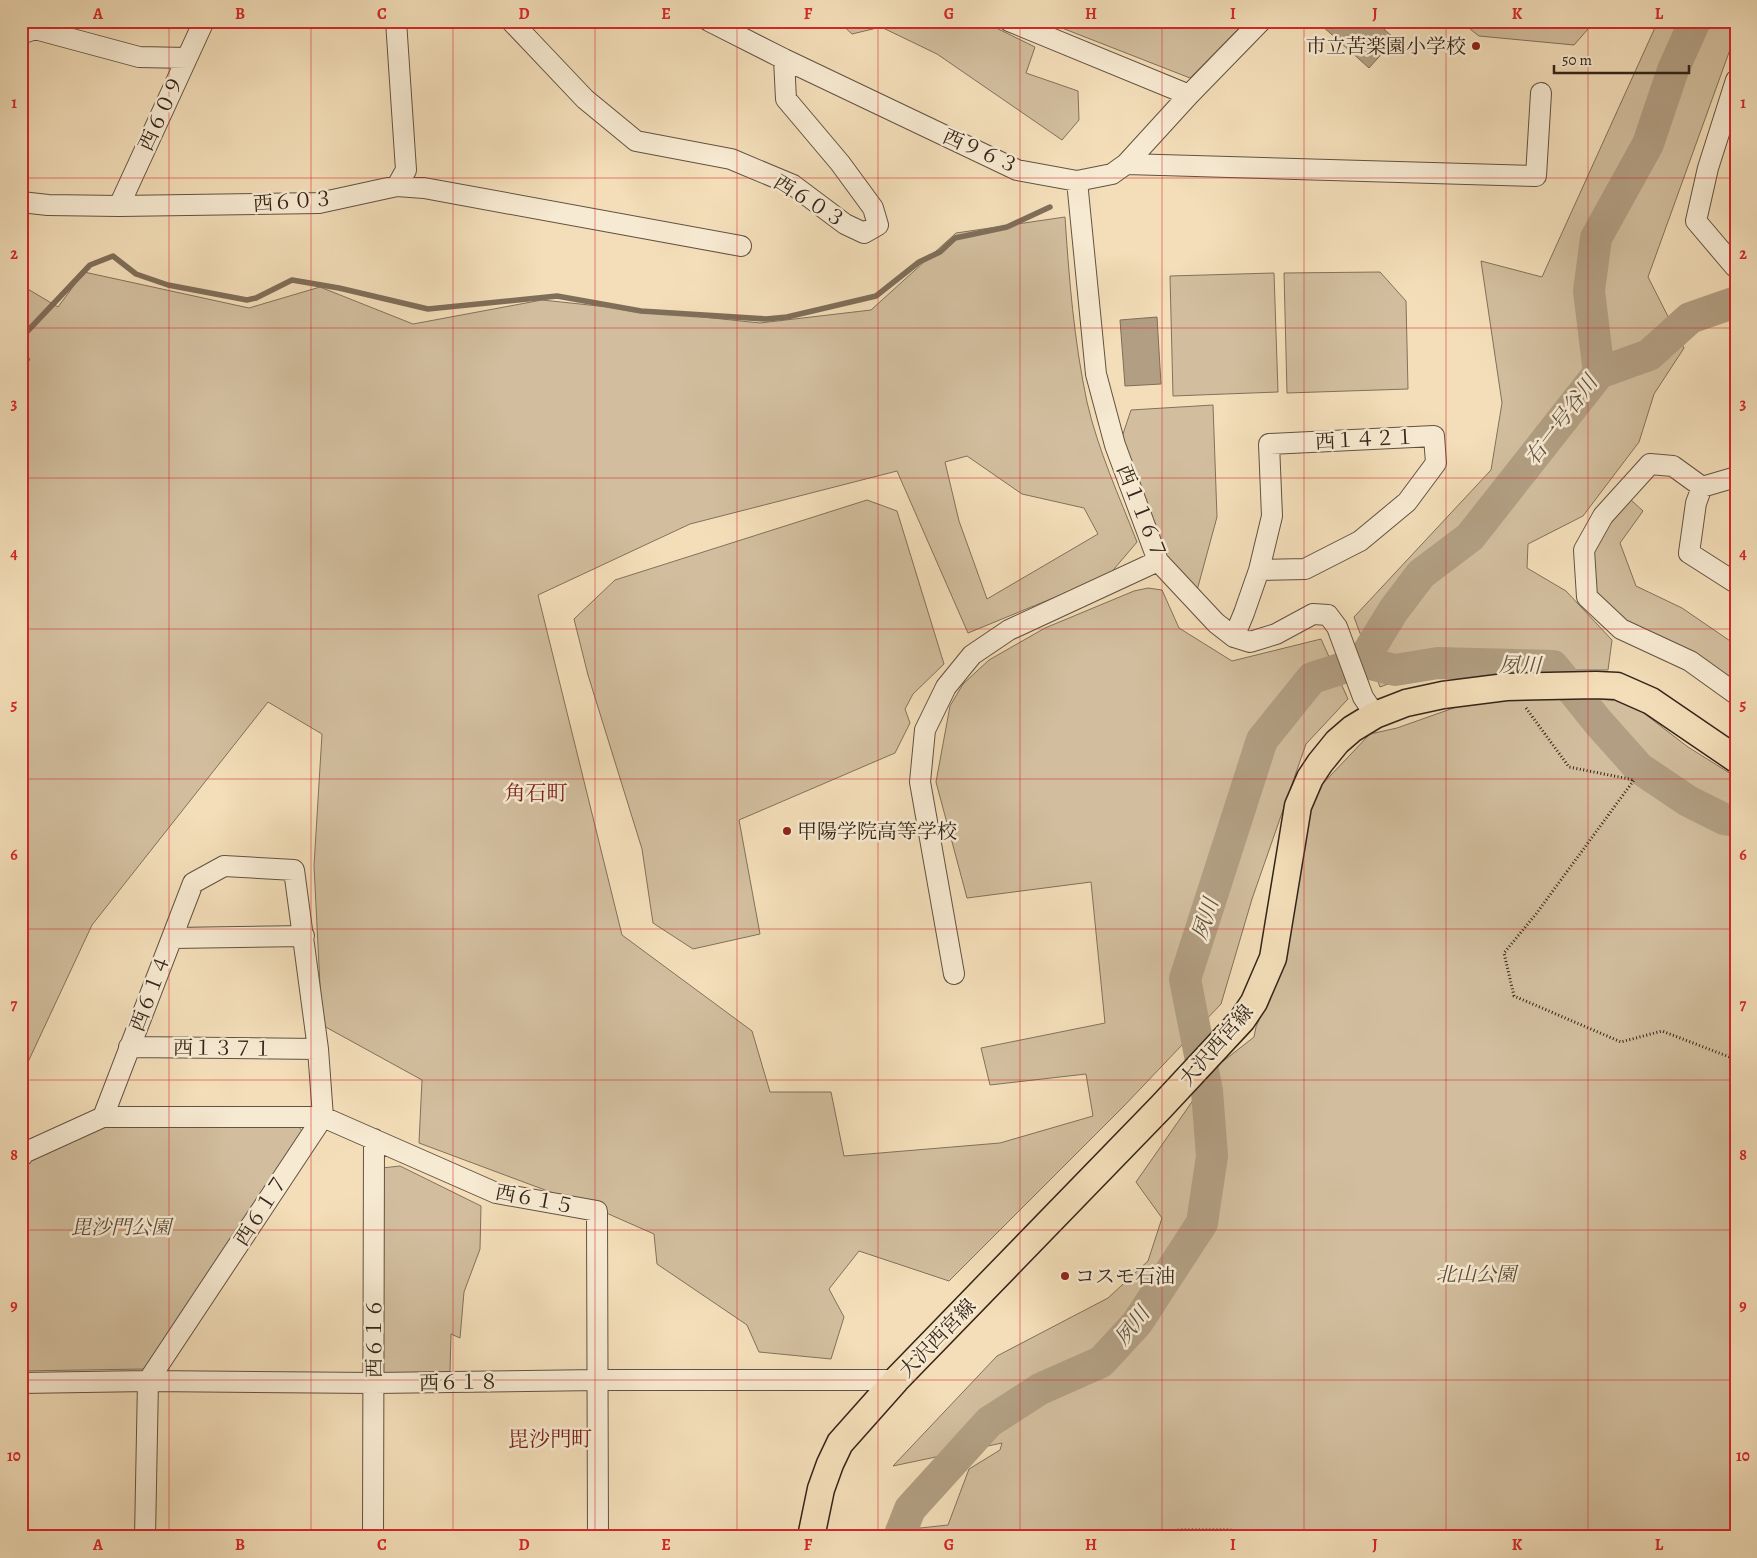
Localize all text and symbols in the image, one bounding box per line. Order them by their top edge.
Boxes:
text: A [92,3,104,25]
text: B [235,3,245,25]
text: C [377,3,387,25]
text: D [518,3,530,25]
text: E [661,3,671,25]
text: F [804,3,813,25]
text: G [944,3,954,25]
text: H [1085,3,1097,25]
text: I [1230,3,1236,25]
text: J [1372,3,1378,25]
text: K [1512,3,1523,25]
text: L [1655,3,1664,25]
place label: 市立苦楽園小学校 [1306,33,1466,60]
marker: 市立苦楽園小学校 [1470,40,1482,52]
scale bar [1554,42,1690,74]
text: 50 m [1562,50,1592,70]
street label: 西６０９ [132,71,191,155]
text: 1 [11,92,17,114]
text: 1 [1740,92,1746,114]
street label: 西９６３ [939,123,1023,180]
street label: 西６０３ [769,169,851,234]
street label: 西６０３ [252,185,334,218]
text: 2 [10,243,18,265]
text: 2 [1739,243,1747,265]
water label: 右一号谷川 [1518,368,1605,470]
text: 3 [11,393,18,415]
text: 3 [1740,393,1747,415]
street label: 西１４２１ [1314,423,1416,456]
street label: 西１１６７ [1110,461,1173,564]
text: 4 [10,543,18,565]
text: 4 [1739,543,1747,565]
water label: 夙川 [1499,650,1543,680]
text: 5 [11,694,18,716]
text: 5 [1740,694,1747,716]
district label: 角石町 [505,779,568,807]
place label: 甲陽学院高等学校 [797,818,957,845]
marker: 甲陽学院高等学校 [781,825,793,837]
text: 6 [10,844,18,866]
text: 6 [1739,844,1747,866]
water label: 夙川 [1185,893,1225,943]
street label: 西６１４ [124,951,177,1035]
text: 7 [11,994,18,1016]
text: 7 [1740,994,1747,1016]
street label: 大沢西宮線 [1173,999,1259,1092]
street label: 西１３７１ [173,1034,273,1063]
text: 8 [10,1144,18,1166]
text: 8 [1739,1144,1747,1166]
street label: 西６１７ [228,1169,295,1251]
street label: 西６１５ [493,1179,577,1220]
park label: 毘沙門公園 [71,1214,174,1241]
park label: 北山公園 [1436,1261,1519,1288]
place label: コスモ石油 [1075,1263,1175,1290]
marker: コスモ石油 [1059,1270,1071,1282]
street label: 大沢西宮線 [893,1293,982,1384]
text: 9 [10,1295,18,1317]
text: 9 [1739,1295,1747,1317]
street label: 西６１６ [361,1298,388,1378]
water label: 夙川 [1108,1299,1157,1351]
street label: 西６１８ [419,1368,499,1397]
district label: 毘沙門町 [508,1425,592,1453]
text: 10 [7,1445,21,1467]
text: 10 [1736,1445,1750,1467]
text: A [92,1534,104,1556]
text: B [235,1534,245,1556]
text: C [377,1534,387,1556]
text: D [518,1534,530,1556]
text: E [661,1534,671,1556]
text: F [804,1534,813,1556]
text: G [944,1534,954,1556]
text: H [1085,1534,1097,1556]
text: I [1230,1534,1236,1556]
text: J [1372,1534,1378,1556]
text: K [1512,1534,1523,1556]
text: L [1655,1534,1664,1556]

